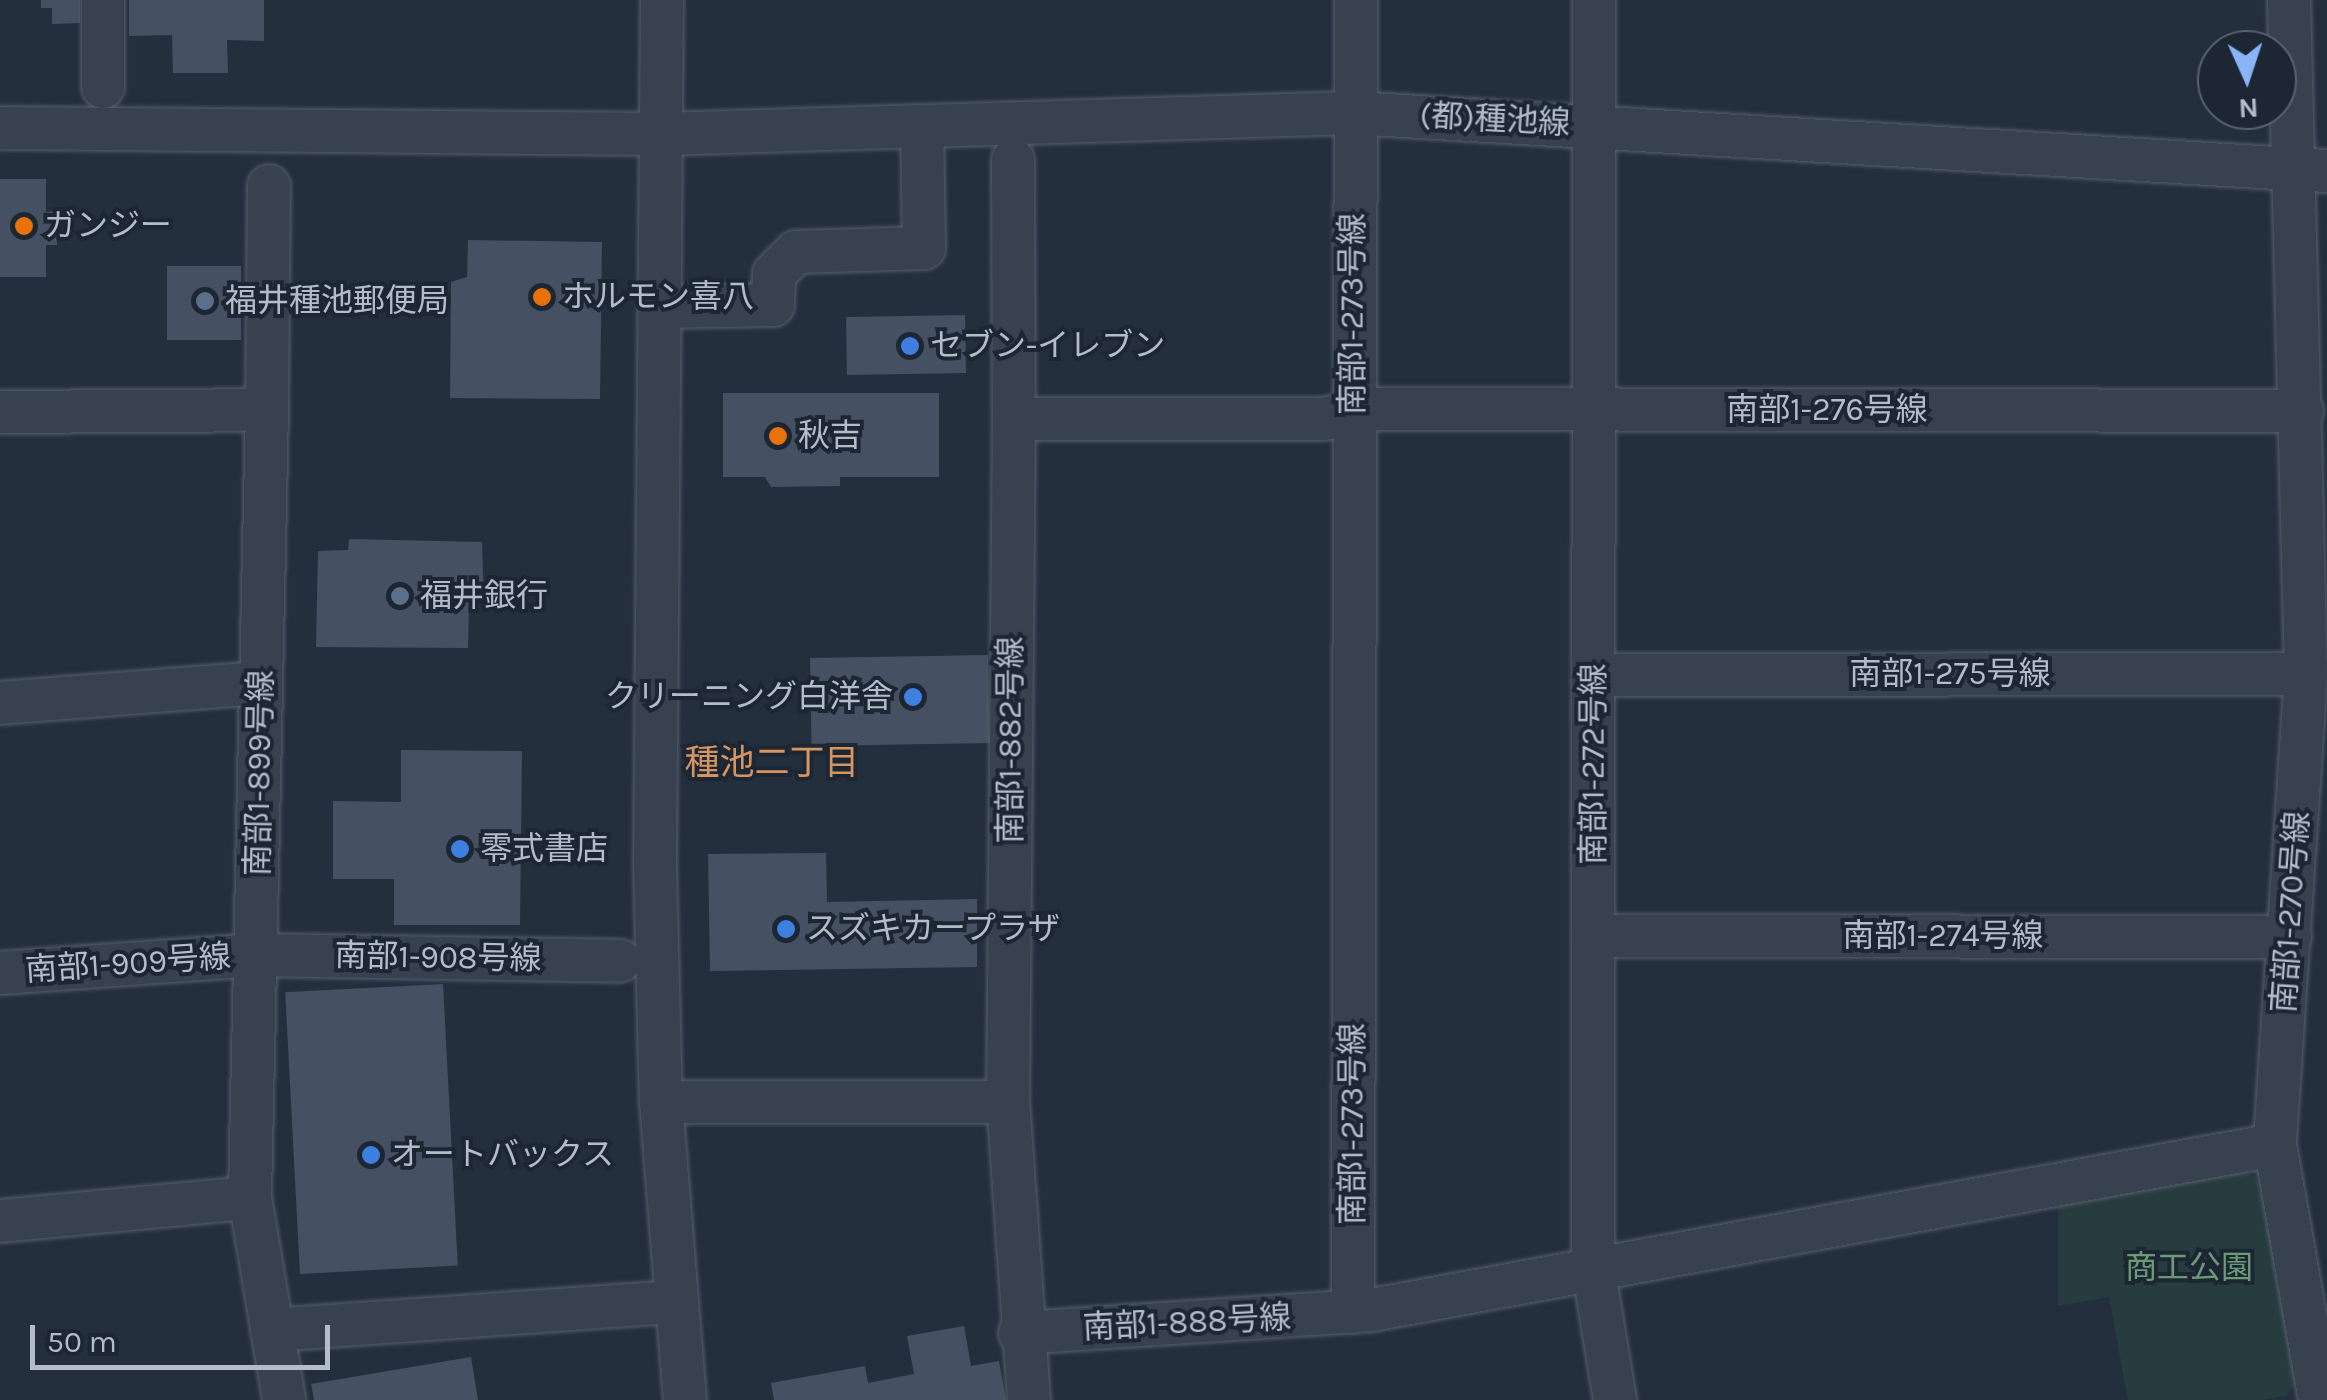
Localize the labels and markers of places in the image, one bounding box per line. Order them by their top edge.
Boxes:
place label: ガンジー [44,207,172,245]
marker: ガンジー [13,215,35,237]
place label: ホルモン喜八 [562,278,754,316]
place label: 福井種池郵便局 [225,282,449,320]
marker: ホルモン喜八 [531,286,553,308]
marker: 福井種池郵便局 [194,290,216,312]
place label: セブン-イレブン [930,327,1165,365]
marker: セブン-イレブン [899,335,921,357]
place label: 秋吉 [798,417,862,455]
marker: 秋吉 [767,425,789,447]
place label: 福井銀行 [420,577,548,615]
marker: 福井銀行 [389,585,411,607]
place label: クリーニング白洋舎 [605,678,893,716]
marker: クリーニング白洋舎 [902,686,924,708]
place label: 零式書店 [480,830,608,868]
marker: 零式書店 [449,838,471,860]
place label: スズキカープラザ [806,910,1062,948]
marker: スズキカープラザ [775,918,797,940]
place label: オートバックス [391,1136,615,1174]
marker: オートバックス [360,1144,382,1166]

